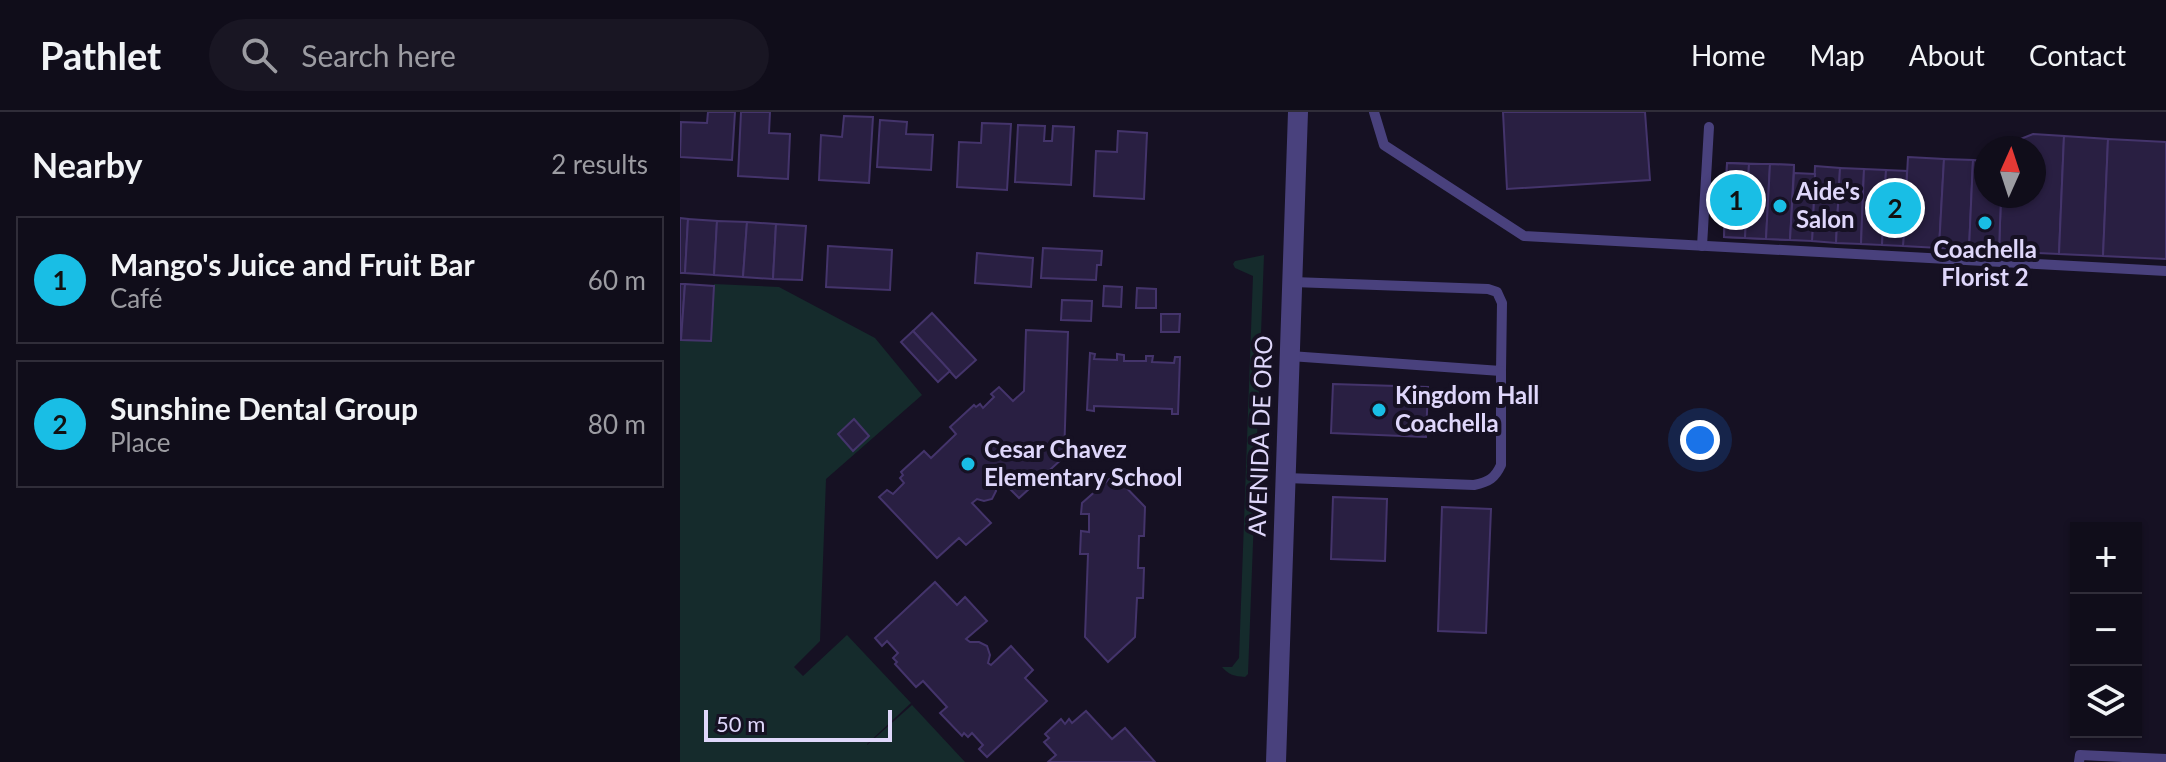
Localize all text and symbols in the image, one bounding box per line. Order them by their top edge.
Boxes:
search box [209,19,769,91]
text: Pathlet [40,32,161,78]
icon: search [237,33,281,77]
text: Search here [301,37,456,73]
text: Home [1691,38,1766,72]
text: Map [1810,38,1865,72]
text: About [1909,38,1985,72]
text: Contact [2029,38,2126,72]
north arrow [1974,136,2046,208]
text: Nearby [32,144,143,185]
text: 2 results [551,148,648,180]
pin: 1 [1710,170,1762,230]
place label: Aide's Salon [1795,176,1860,233]
pin: 2 [1869,178,1921,238]
marker: Aide's Salon [1771,197,1789,215]
marker: Coachella Florist 2 [1976,214,1994,232]
place label: Coachella Florist 2 [1933,234,2037,291]
text: Mango's Juice and Fruit Bar [110,246,475,282]
text: 1 [52,264,68,296]
text: 60 m [588,264,646,296]
text: Café [110,282,163,314]
street label: AVENIDA DE ORO [1242,335,1278,537]
place label: Kingdom Hall Coachella [1395,380,1539,437]
text: Sunshine Dental Group [110,390,418,426]
marker: Kingdom Hall Coachella [1370,401,1388,419]
text: 2 [52,408,68,440]
text: 80 m [588,408,646,440]
your location [1680,420,1720,460]
text: Place [110,426,171,458]
place label: Cesar Chavez Elementary School [984,434,1183,491]
marker: Cesar Chavez Elementary School [959,455,977,473]
map controls [2070,522,2142,738]
button: + [2070,522,2142,594]
button: − [2070,594,2142,666]
button: layers [2070,666,2142,738]
scale bar [704,706,892,742]
text: 50 m [716,710,765,737]

